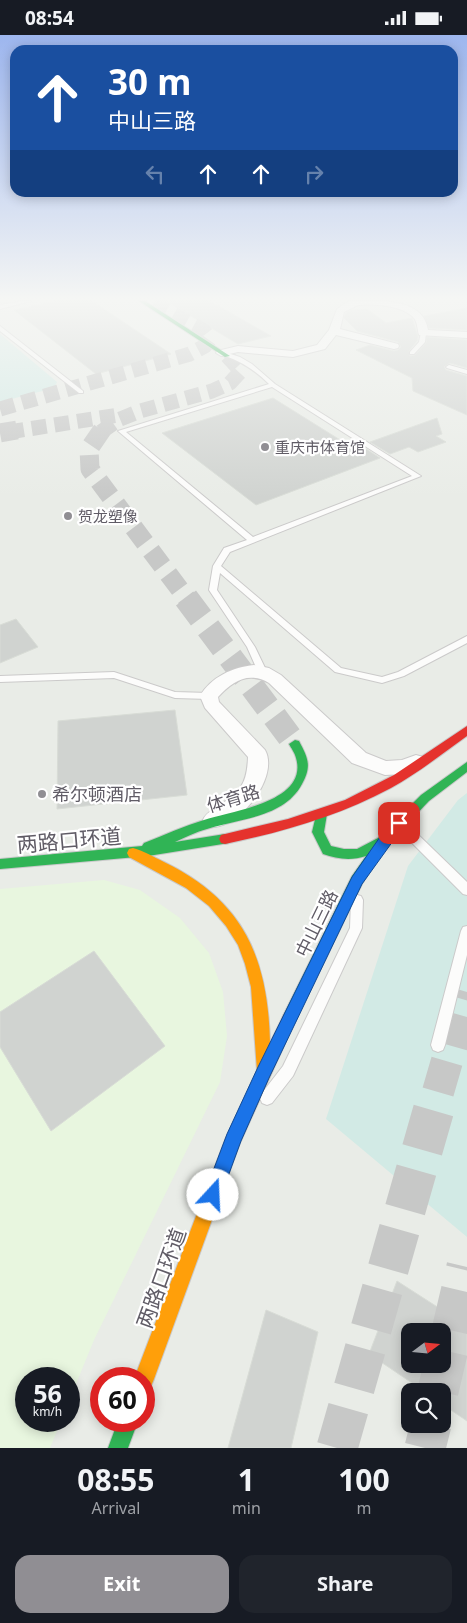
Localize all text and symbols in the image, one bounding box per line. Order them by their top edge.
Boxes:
text: 08:54 [25,5,74,31]
text: 30 m [108,58,191,105]
icon: ahead [25,65,90,130]
text: 中山三路 [108,105,196,135]
icon: left [141,160,169,188]
icon: ahead [194,160,222,188]
icon: ahead [247,160,275,188]
icon: right [300,160,328,188]
place label: 重庆市体育馆 [275,437,365,457]
marker: 重庆市体育馆 [259,441,271,453]
place label: 贺龙塑像 [78,506,138,526]
marker: 贺龙塑像 [62,510,74,522]
street label: 体育路 [204,779,262,817]
place label: 希尔顿酒店 [52,782,142,806]
marker: 希尔顿酒店 [36,788,48,800]
pin [378,802,420,844]
icon: arrive [385,809,413,837]
street label: 两路口环道 [15,821,123,859]
street label: 中山三路 [289,885,343,961]
position arrow [186,1168,238,1220]
street label: 两路口环道 [130,1224,192,1332]
north arrow [401,1323,451,1373]
map controls [401,1323,451,1433]
speed limit sign: 60 [90,1367,155,1432]
text: 56 [33,1376,62,1410]
button: search [401,1383,451,1433]
text: km/h [33,1403,62,1420]
text: 08:55 [77,1459,154,1500]
text: 1 [238,1459,255,1500]
text: 100 [338,1459,390,1500]
text: Arrival [91,1497,140,1519]
text: min [232,1497,261,1519]
text: m [356,1497,371,1519]
button: Exit [15,1555,229,1613]
button: Share [239,1555,452,1613]

